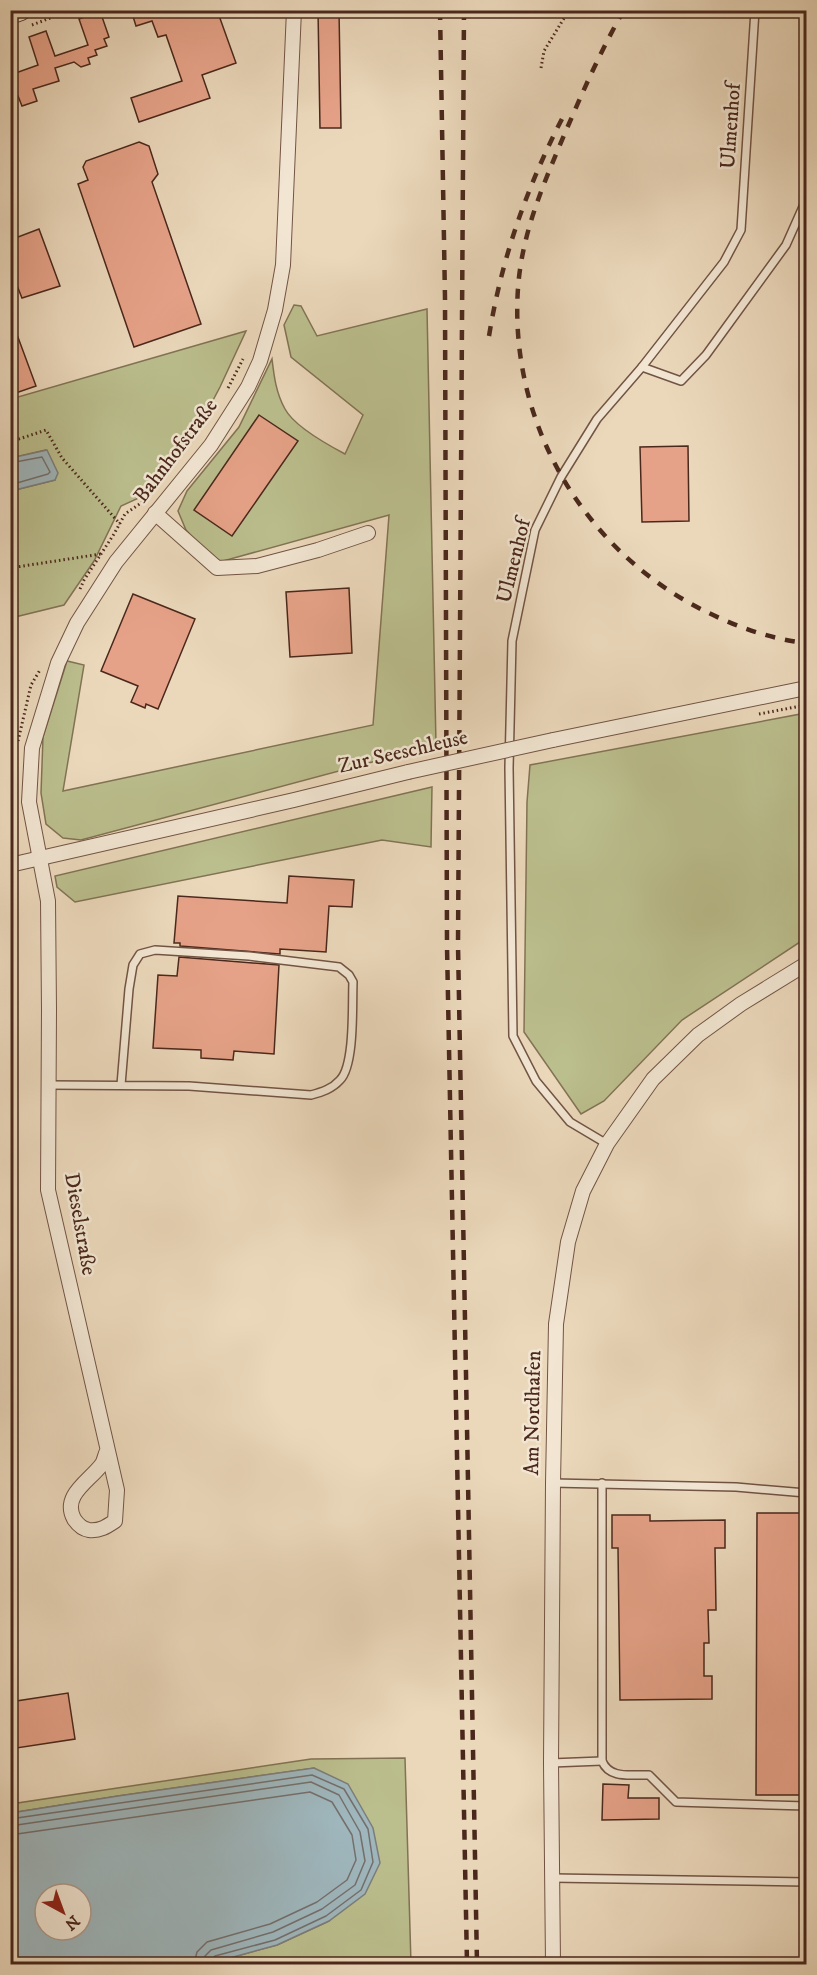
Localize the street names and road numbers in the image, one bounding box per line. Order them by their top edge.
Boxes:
street label: Ulmenhof [715,79,747,170]
street label: Bahnhofstraße [128,393,224,508]
street label: Ulmenhof [491,513,538,606]
street label: Zur Seeschleuse [336,724,471,780]
street label: Dieselstraße [58,1171,102,1278]
street label: Am Nordhafen [519,1350,547,1476]

